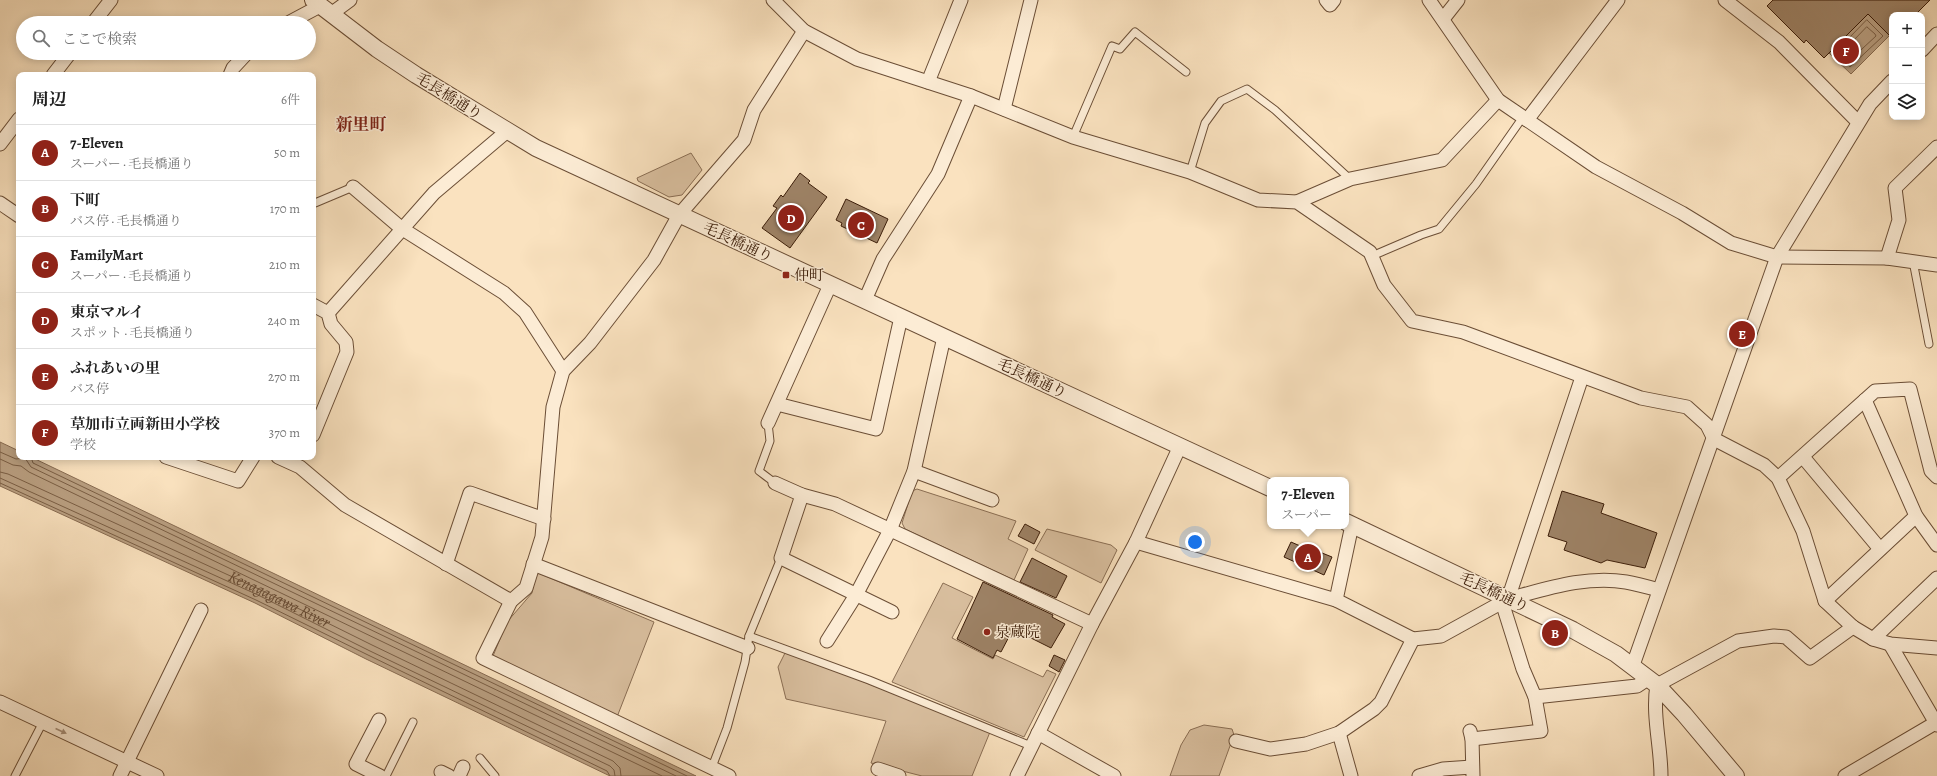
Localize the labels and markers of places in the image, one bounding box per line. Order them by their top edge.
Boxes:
pin: F [1833,36,1859,66]
pin: D [778,203,804,233]
pin: C [848,210,874,240]
place label: 仲町 [794,265,824,285]
marker: 仲町 [781,270,791,280]
pin: E [1729,319,1755,349]
pin: A [1295,542,1321,572]
pin: B [1542,618,1568,648]
place label: 泉蔵院 [995,622,1040,642]
marker: 泉蔵院 [982,627,992,637]

